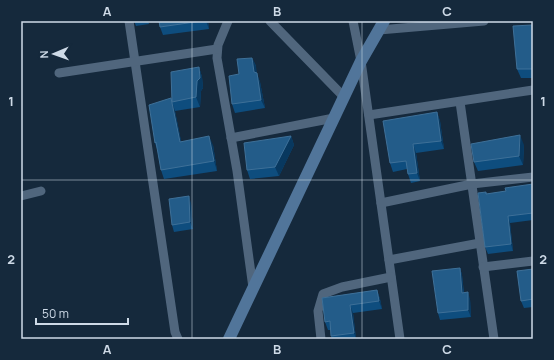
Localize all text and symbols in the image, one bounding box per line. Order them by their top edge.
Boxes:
text: A [103,2,112,20]
text: B [273,2,281,20]
text: C [442,2,452,20]
north arrow [34,34,74,74]
text: N [36,50,51,59]
text: 1 [8,92,14,110]
text: 1 [540,92,546,110]
text: 2 [7,250,15,268]
text: 2 [539,250,547,268]
scale bar [36,300,128,326]
text: 50 m [42,305,69,322]
text: A [103,340,112,358]
text: B [273,340,281,358]
text: C [442,340,452,358]

